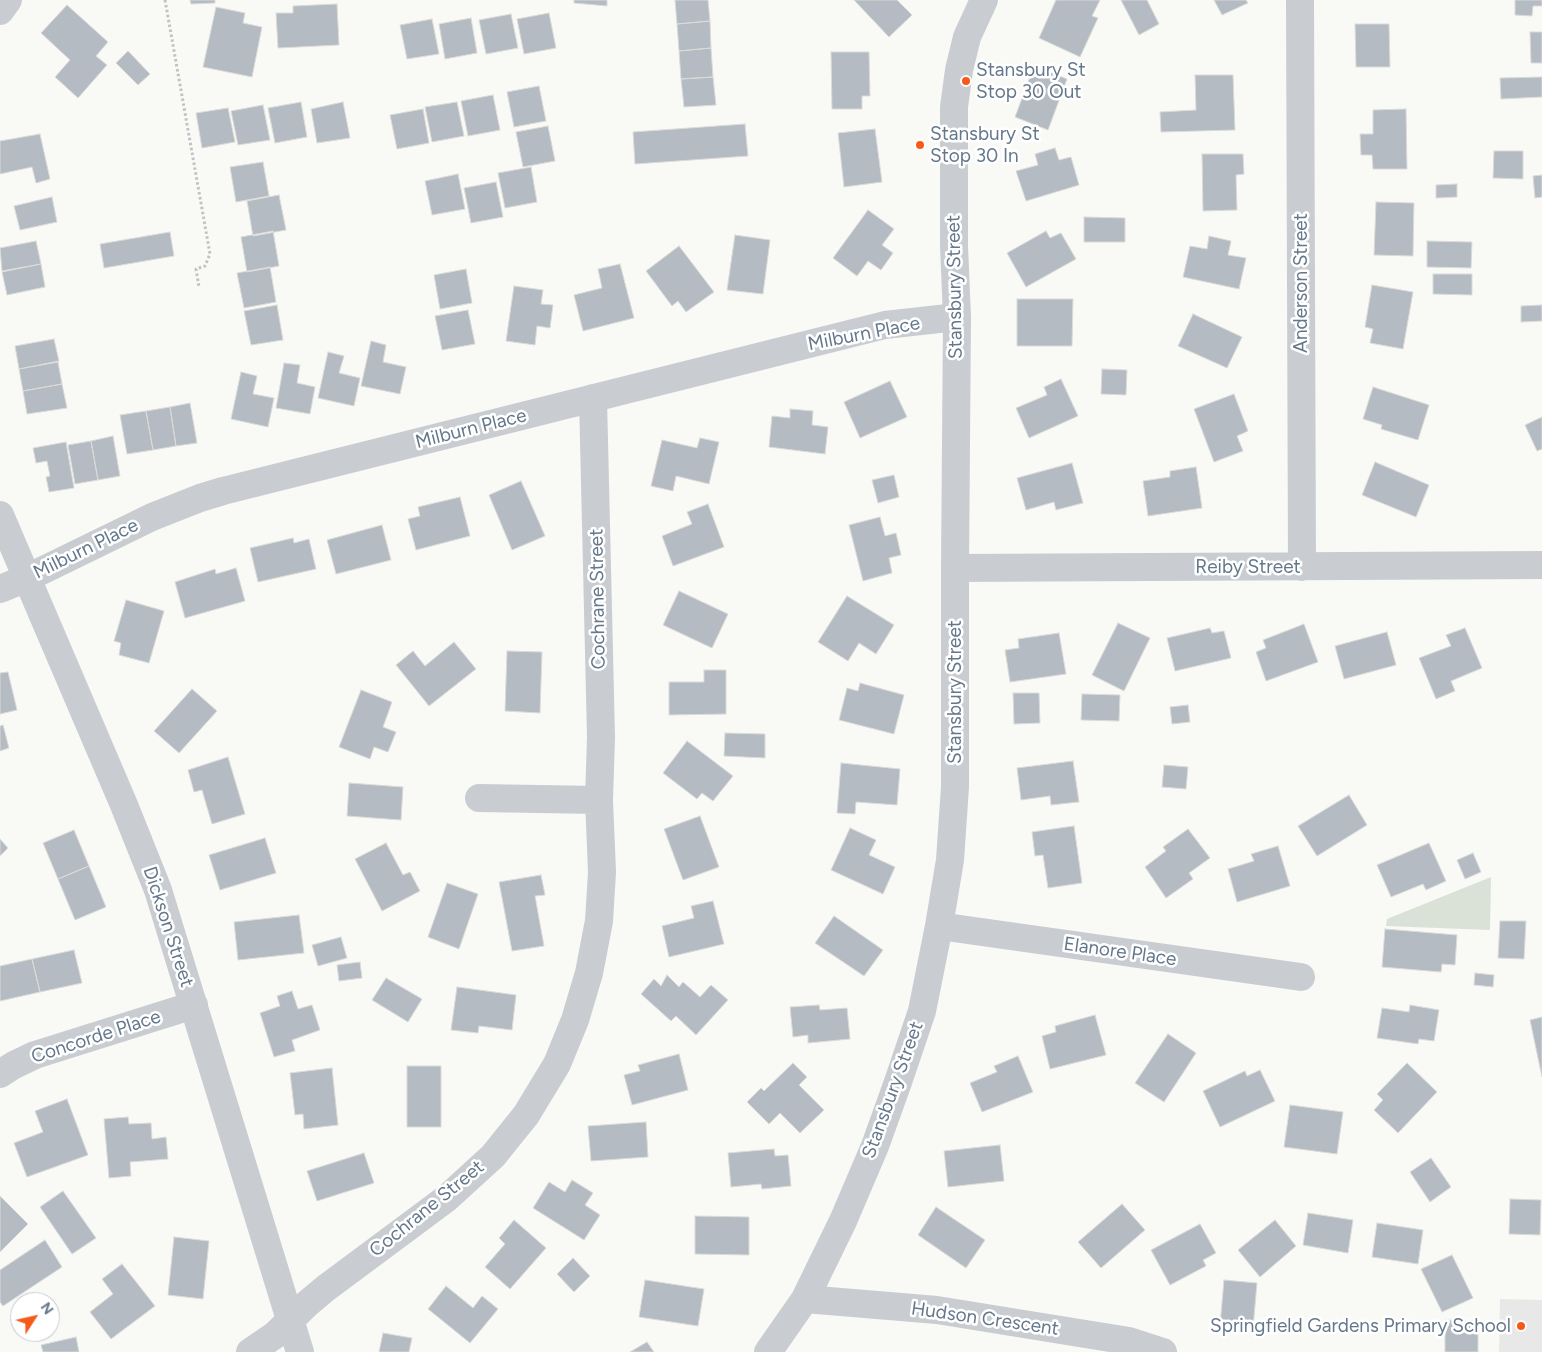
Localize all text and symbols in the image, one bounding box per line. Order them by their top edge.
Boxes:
place label: Stansbury St Stop 30 Out [976,59,1086,103]
marker: Stansbury St Stop 30 Out [960,75,972,87]
place label: Stansbury St Stop 30 In [930,123,1040,167]
marker: Stansbury St Stop 30 In [914,139,926,151]
street label: Anderson Street [1290,213,1312,353]
street label: Stansbury Street [942,215,968,359]
street label: Milburn Place [806,312,922,356]
street label: Milburn Place [413,404,529,454]
street label: Milburn Place [30,514,142,584]
street label: Cochrane Street [585,529,611,669]
street label: Reiby Street [1195,556,1301,578]
street label: Stansbury Street [944,620,966,764]
street label: Dickson Street [138,864,198,990]
street label: Elanore Place [1062,933,1178,971]
street label: Concorde Place [28,1005,164,1069]
street label: Stansbury Street [858,1018,928,1162]
street label: Cochrane Street [365,1156,489,1262]
north arrow [10,1292,60,1342]
street label: Hudson Crescent [910,1297,1060,1341]
text: N [37,1299,57,1318]
place label: Springfield Gardens Primary School [1210,1315,1511,1337]
marker: Springfield Gardens Primary School [1515,1320,1527,1332]

